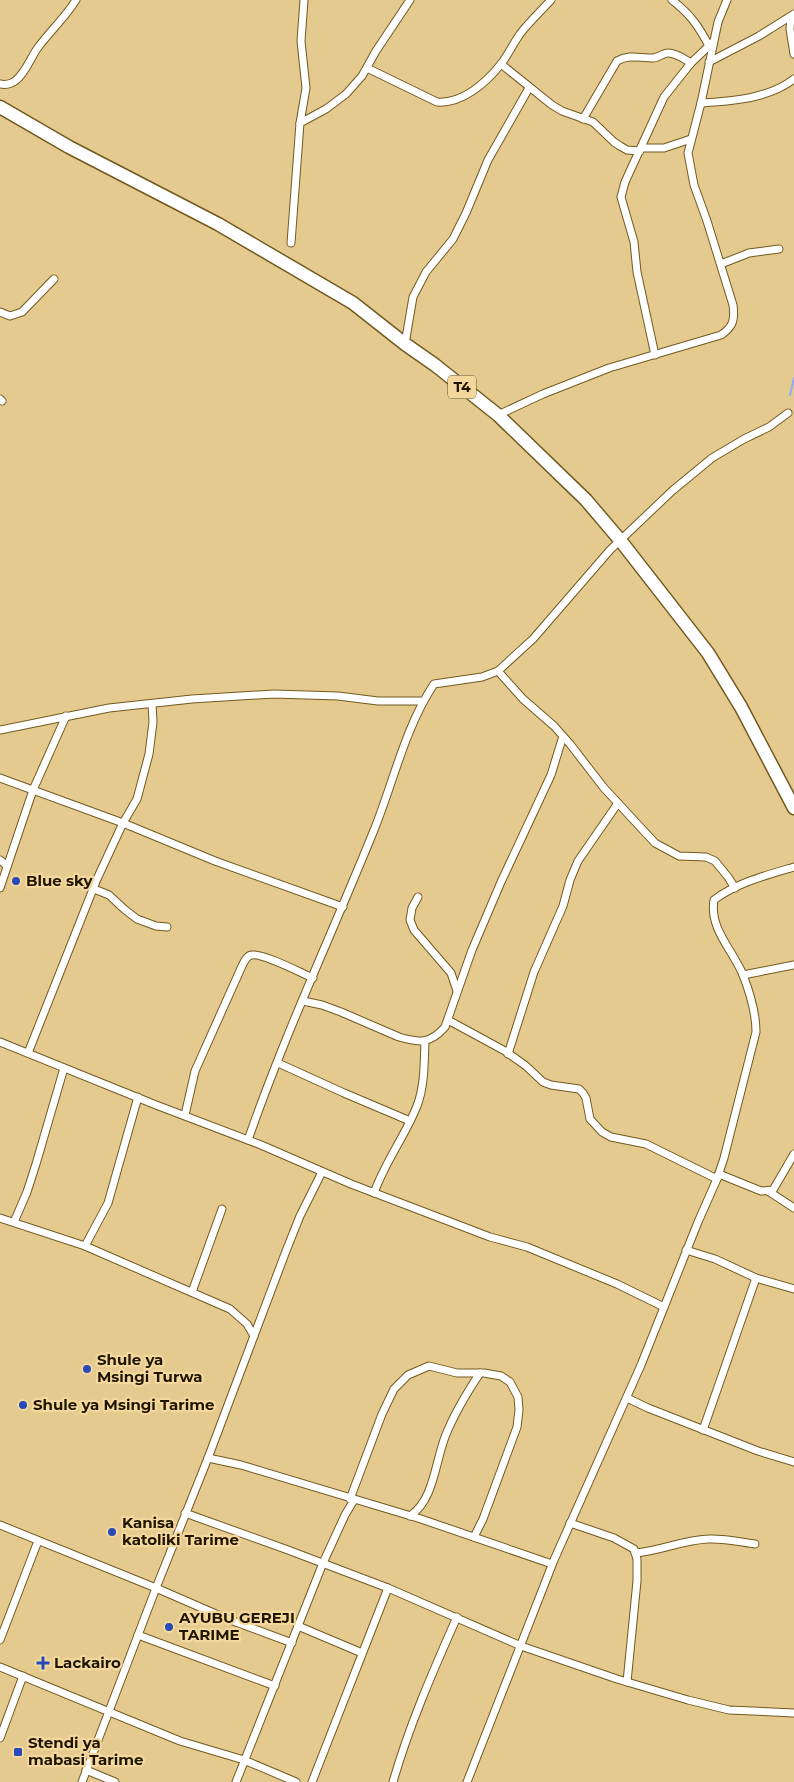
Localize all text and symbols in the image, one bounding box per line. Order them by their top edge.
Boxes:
road number: T4 [448,376,476,398]
place label: Blue sky [26,871,93,890]
marker: Blue sky [10,875,22,887]
place label: Shule ya Msingi Turwa [97,1350,203,1386]
marker: Shule ya Msingi Turwa [81,1363,93,1375]
place label: Shule ya Msingi Tarime [33,1395,214,1414]
marker: Shule ya Msingi Tarime [17,1399,29,1411]
place label: Kanisa katoliki Tarime [122,1513,239,1549]
marker: Kanisa katoliki Tarime [106,1526,118,1538]
place label: AYUBU GEREJI TARIME [178,1608,295,1644]
marker: AYUBU GEREJI TARIME [163,1621,175,1633]
place label: Lackairo [54,1653,121,1672]
marker: Lackairo [36,1656,50,1670]
place label: Stendi ya mabasi Tarime [28,1733,144,1769]
marker: Stendi ya mabasi Tarime [12,1746,24,1758]

